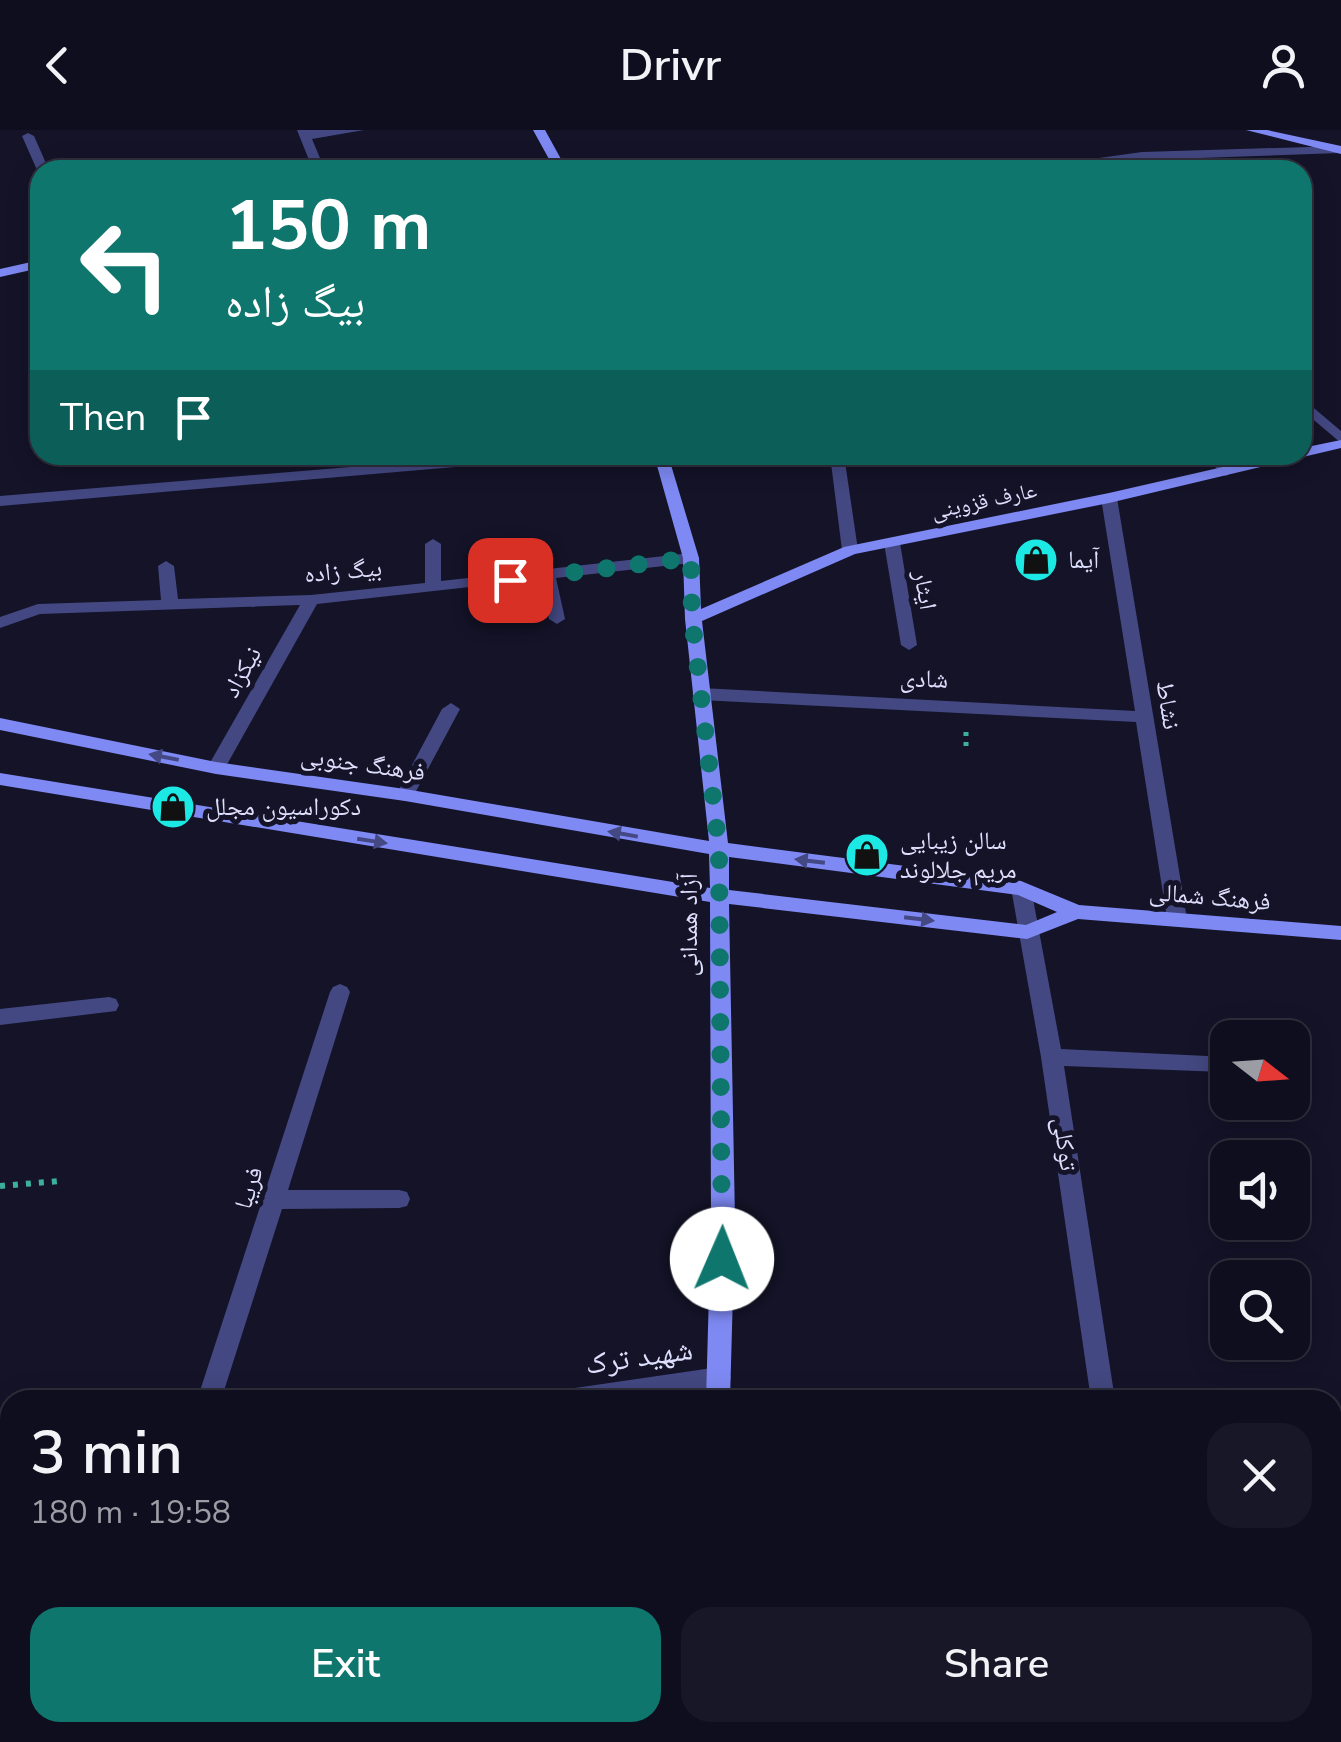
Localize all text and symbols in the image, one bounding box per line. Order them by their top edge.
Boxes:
text: Drivr [620,35,721,96]
icon: back [30,38,85,93]
icon: person [1256,38,1311,93]
text: 150 m [225,178,431,274]
icon: left [60,200,190,330]
text: بیگ زاده [225,272,365,333]
icon: arrive [166,390,221,445]
text: Then [60,392,146,443]
street label: عارف قزوینی [929,475,1039,527]
shop icon: آيما [1013,537,1059,583]
pin [468,538,553,623]
place label: آيما [1068,543,1100,577]
street label: بیگ زاده [303,551,383,591]
icon: arrive [483,553,538,608]
street label: ایثار [905,567,945,612]
street label: نیکزاد [214,640,270,704]
street label: شادی [899,661,949,697]
street label: نشاط [1147,678,1189,732]
street label: فرهنگ جنوبی [299,738,427,790]
one-way arrow [148,749,179,765]
shop icon: دکوراسیون مجلل [150,784,196,830]
place label: دکوراسیون مجلل [206,790,361,824]
place label: سالن زیبایی مریم جلالوند [900,824,1017,887]
one-way arrow [607,825,638,841]
shop icon: سالن زیبایی مریم جلالوند [844,832,890,878]
one-way arrow [357,834,389,849]
one-way arrow [794,853,825,869]
street label: آزاد همدانی [672,873,706,977]
street label: فرهنگ شمالی [1148,875,1272,919]
one-way arrow [904,911,935,927]
north arrow [1210,1020,1310,1120]
map controls [1210,1020,1310,1360]
street label: توکلی [1044,1115,1086,1173]
button: sound [1210,1140,1310,1240]
street label: فریبا [226,1162,272,1214]
position arrow [670,1207,774,1311]
button: search [1210,1260,1310,1360]
street label: شهید ترک [583,1329,695,1385]
text: 3 min [30,1412,183,1494]
button: close [1207,1423,1312,1528]
text: 180 m · 19:58 [30,1491,231,1534]
button: Exit [30,1607,661,1722]
button: Share [681,1607,1312,1722]

